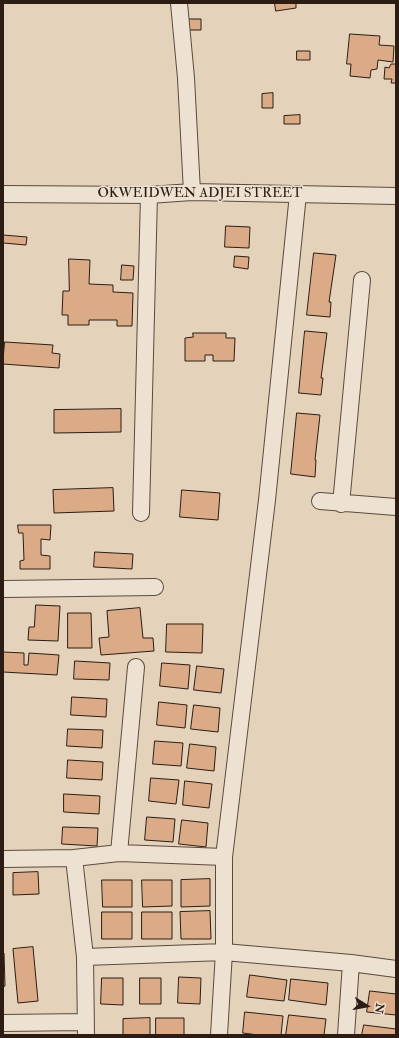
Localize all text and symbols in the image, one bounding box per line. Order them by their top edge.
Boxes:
street label: OKWEIDWEN ADJEI STREET [97,186,303,202]
north arrow [347,986,387,1026]
text: N [372,1002,387,1014]

